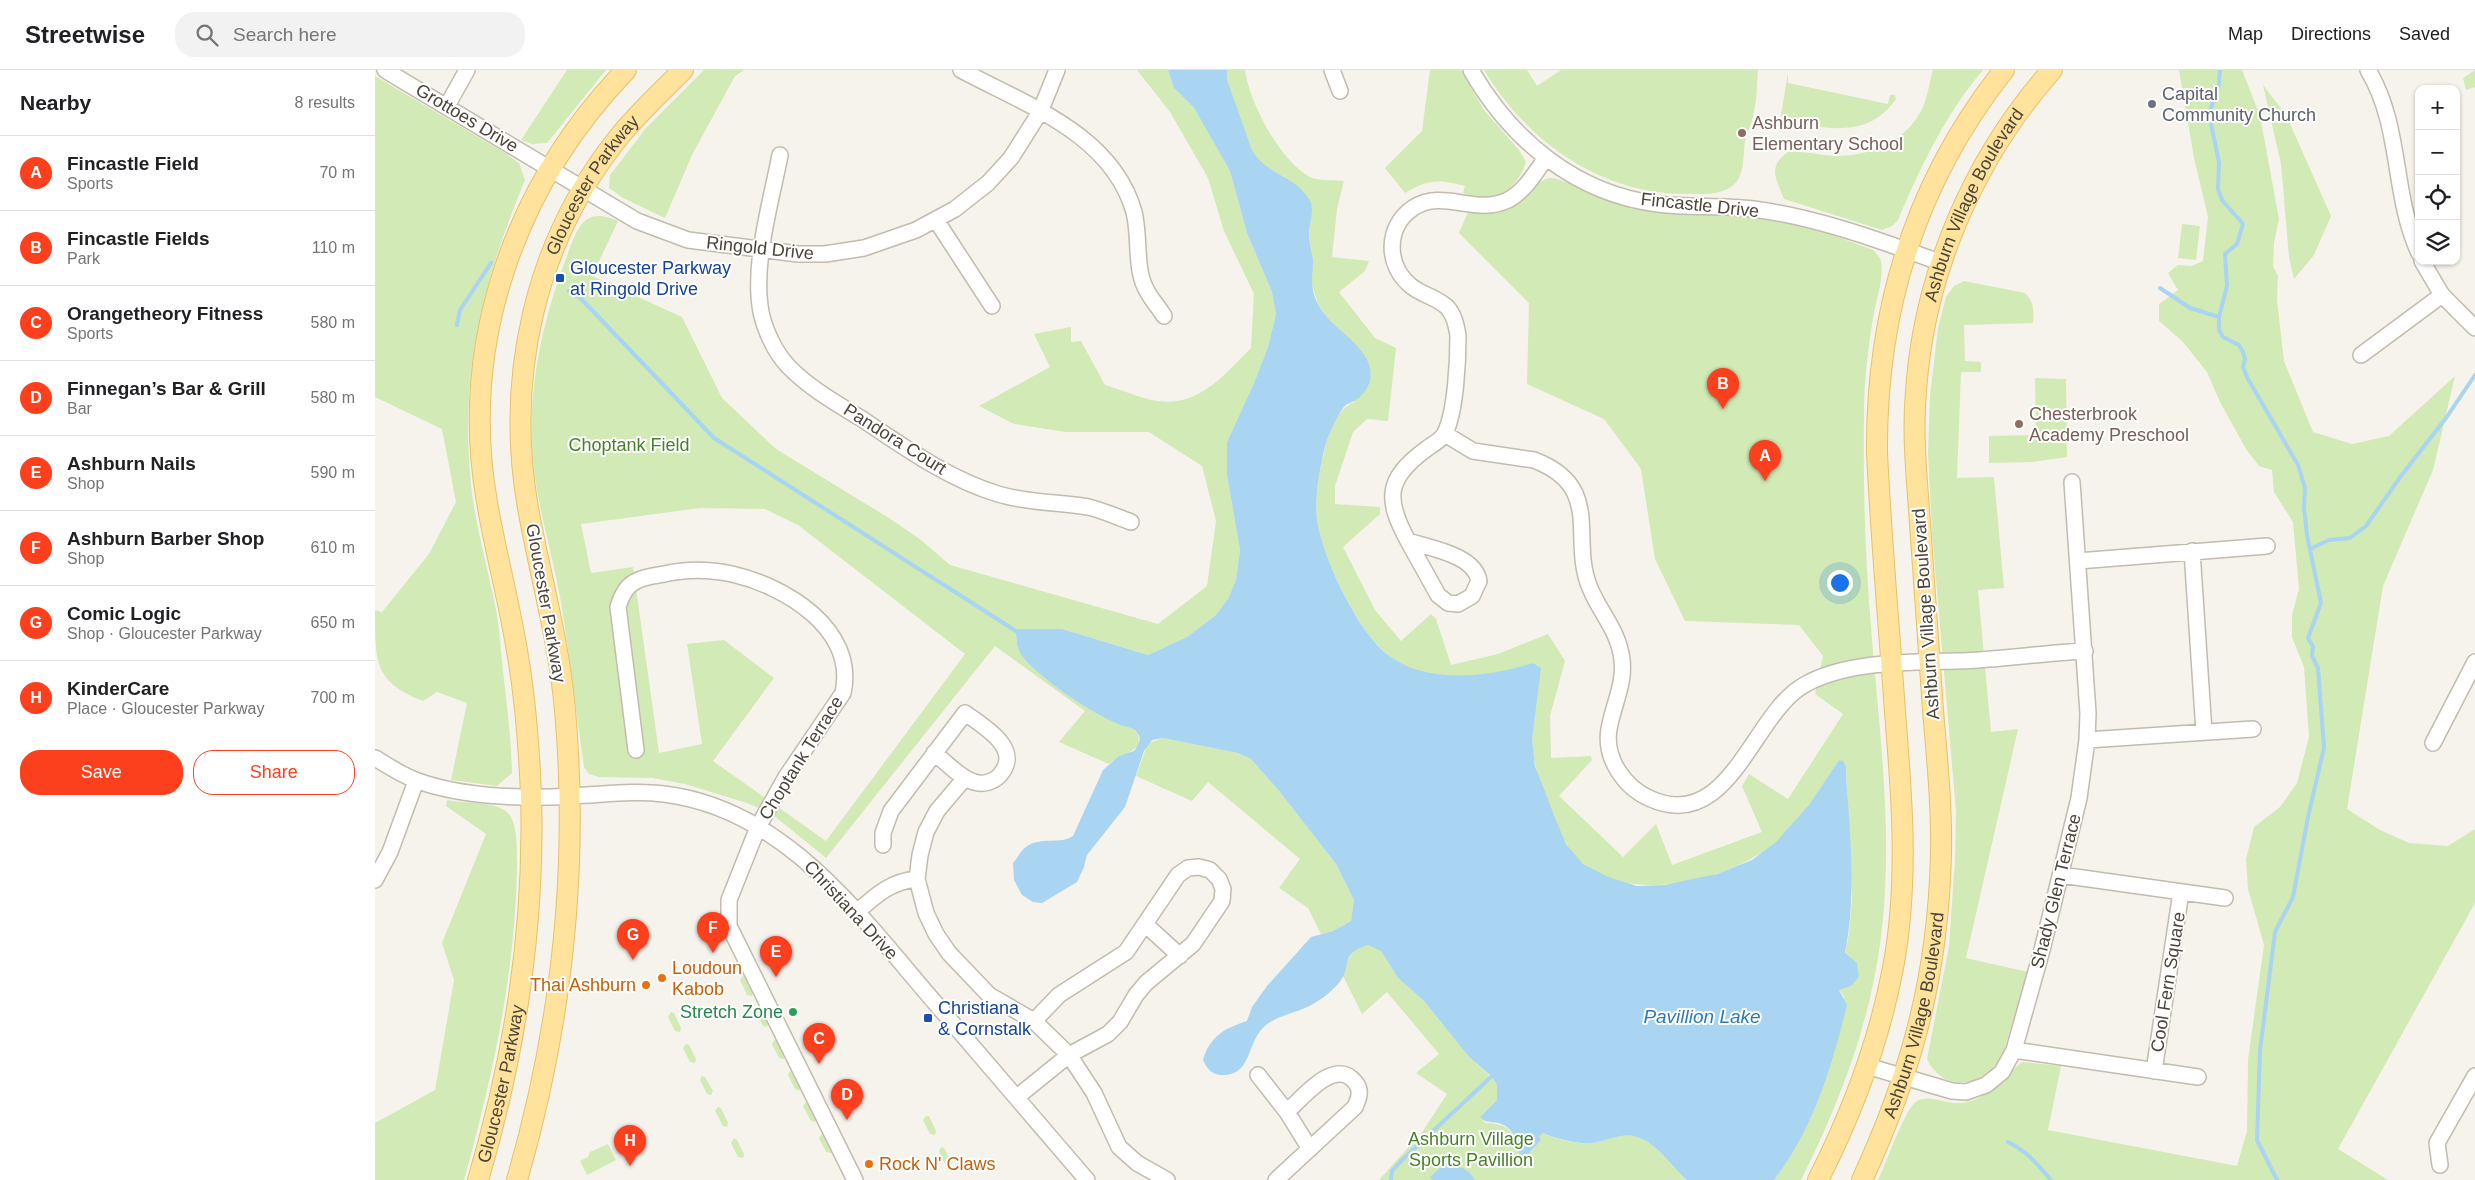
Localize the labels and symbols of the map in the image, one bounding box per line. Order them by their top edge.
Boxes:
street label: Grottoes Drive [412,80,522,156]
place label: Capital Community Church [2162,84,2316,125]
marker: Capital Community Church [2146,98,2158,110]
street label: Ashburn Village Boulevard [1921,105,2028,304]
street label: Gloucester Parkway [542,111,643,258]
place label: Ashburn Elementary School [1752,113,1903,154]
marker: Ashburn Elementary School [1736,127,1748,139]
street label: Fincastle Drive [1640,189,1760,221]
street label: Ringold Drive [705,232,815,264]
place label: Gloucester Parkway at Ringold Drive [570,258,731,299]
marker: Gloucester Parkway at Ringold Drive [554,272,566,284]
pin: B [1707,368,1739,409]
street label: Pandora Court [840,399,950,479]
place label: Chesterbrook Academy Preschool [2029,404,2189,445]
marker: Chesterbrook Academy Preschool [2013,418,2025,430]
park label: Choptank Field [568,435,690,455]
pin: A [1749,440,1781,481]
street label: Ashburn Village Boulevard [1909,508,1943,720]
street label: Gloucester Parkway [522,522,570,684]
your location [1827,570,1853,596]
street label: Choptank Terrace [755,693,847,823]
street label: Shady Glen Terrace [2027,812,2085,970]
street label: Christiana Drive [800,856,902,964]
street label: Cool Fern Square [2147,910,2189,1054]
street label: Ashburn Village Boulevard [1879,911,1948,1121]
pin: F [697,912,729,953]
pin: G [617,919,649,960]
pin: E [760,936,792,977]
place label: Loudoun Kabob [672,958,742,999]
marker: Loudoun Kabob [656,972,668,984]
place label: Thai Ashburn [530,975,636,995]
marker: Thai Ashburn [640,979,652,991]
place label: Christiana & Cornstalk [938,998,1032,1039]
place label: Stretch Zone [680,1002,783,1022]
street label: Gloucester Parkway [473,1003,528,1165]
marker: Stretch Zone [787,1006,799,1018]
water label: Pavillion Lake [1643,1006,1761,1027]
marker: Christiana & Cornstalk [922,1012,934,1024]
pin: C [803,1023,835,1064]
pin: D [831,1079,863,1120]
pin: H [614,1125,646,1166]
park label: Ashburn Village Sports Pavillion [1408,1129,1534,1170]
place label: Rock N' Claws [879,1154,995,1174]
marker: Rock N' Claws [863,1158,875,1170]

